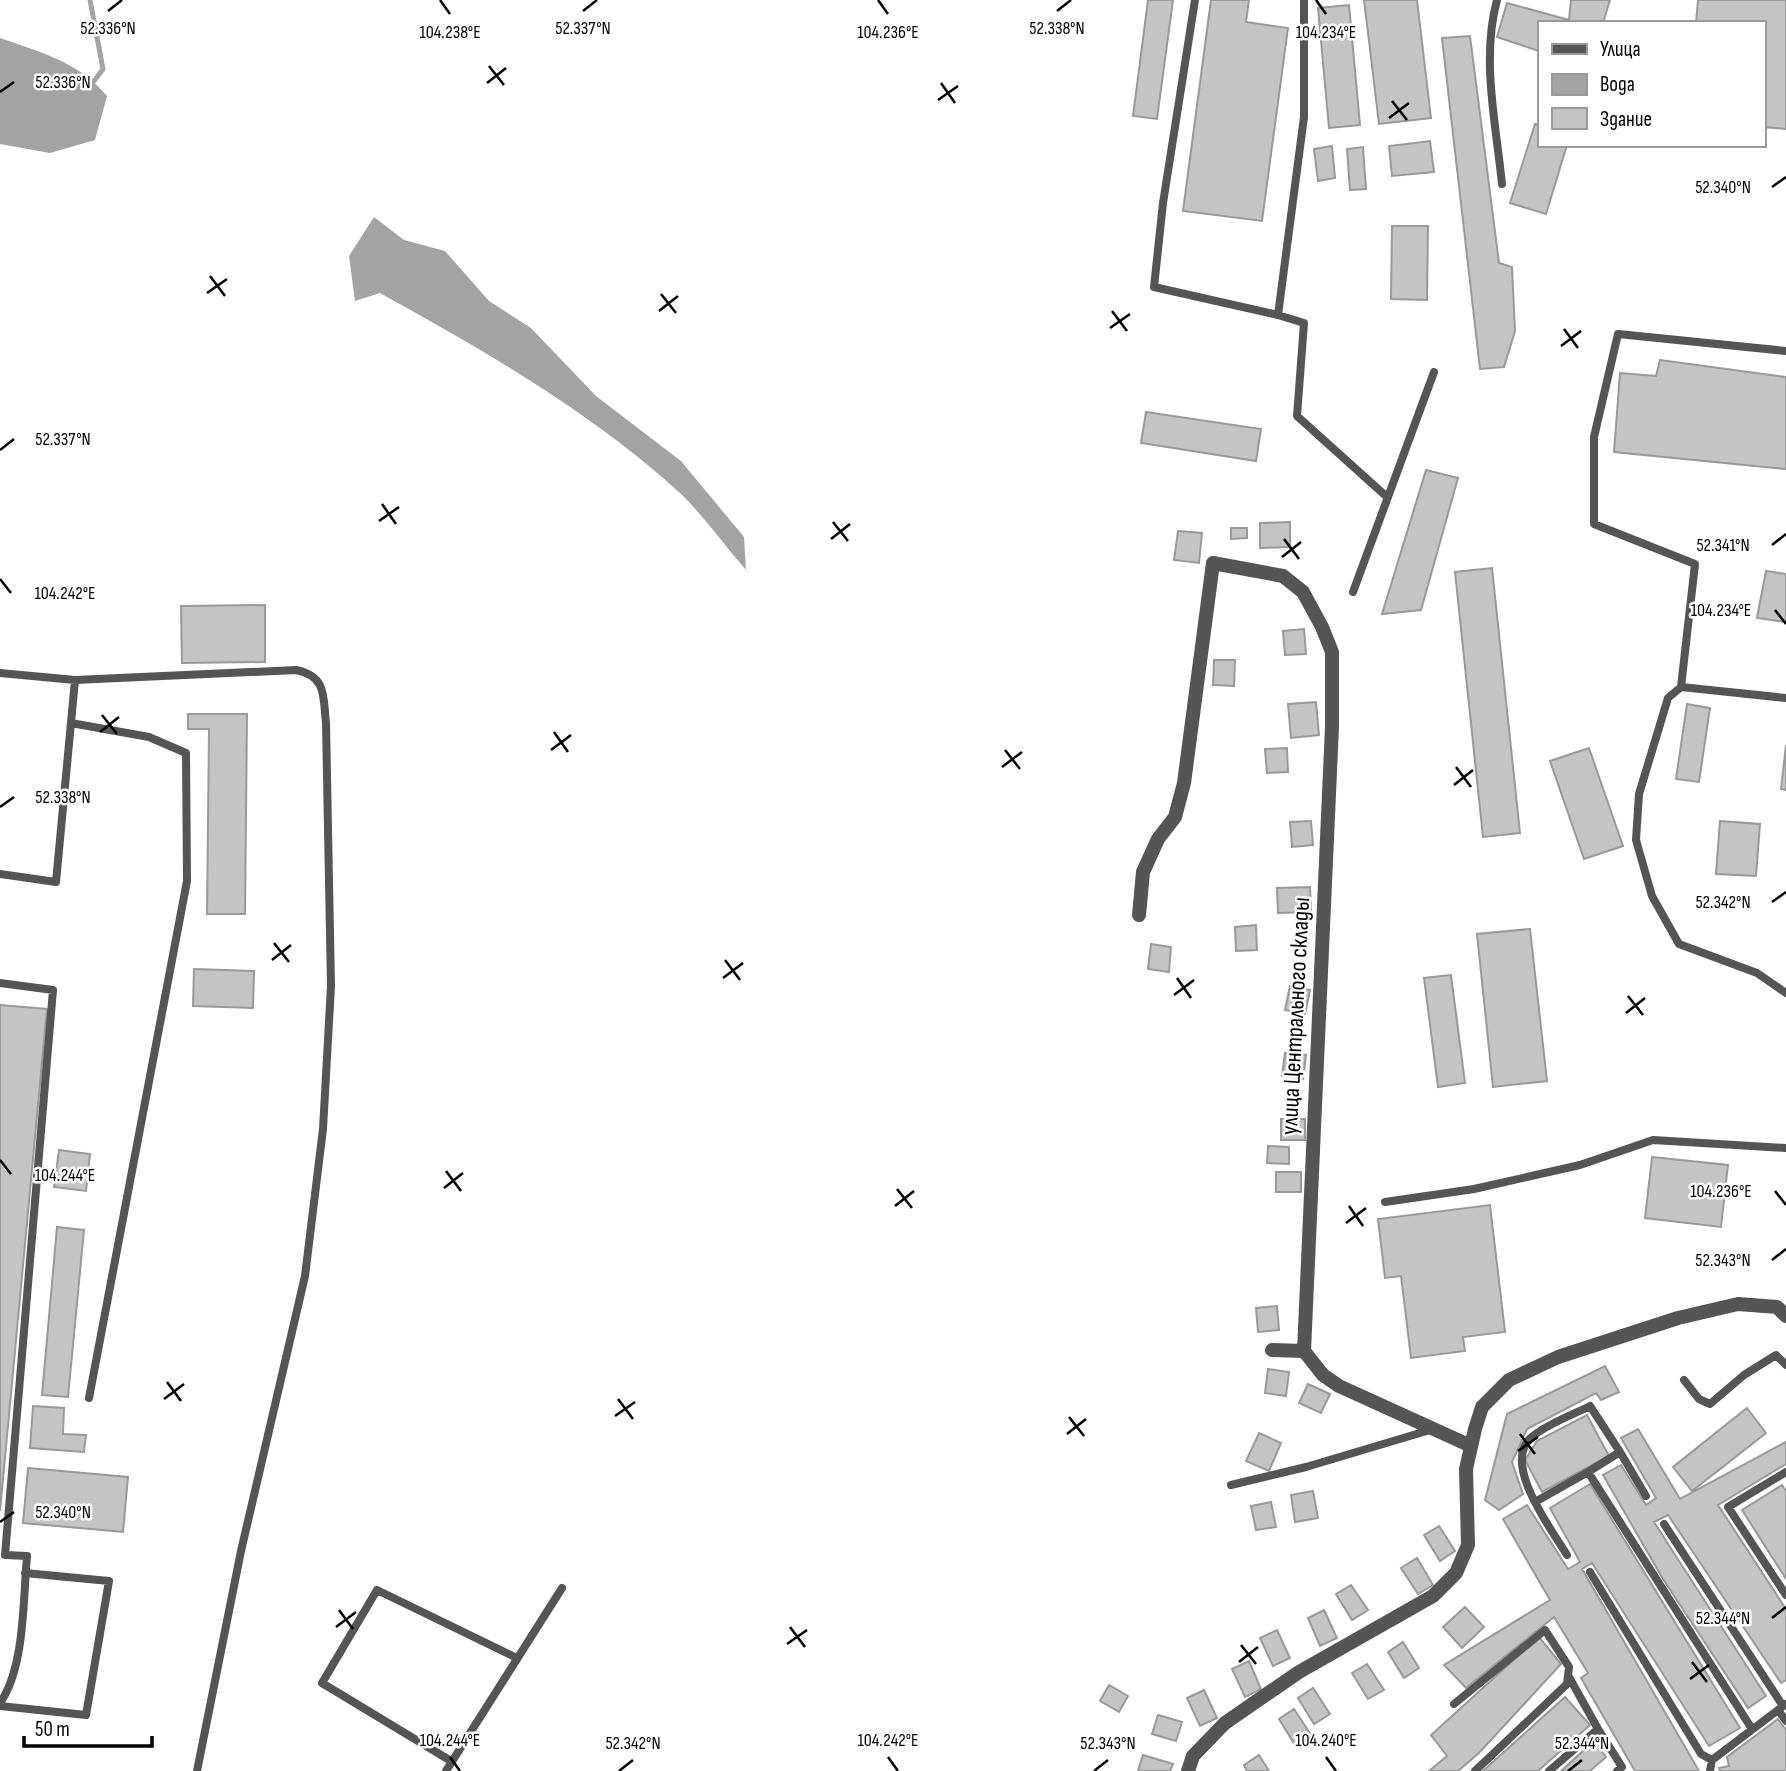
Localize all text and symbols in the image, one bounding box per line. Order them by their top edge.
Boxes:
text: 52.336°N [80,18,136,39]
text: 52.337°N [555,18,611,39]
text: 52.338°N [1029,18,1085,39]
legend [1538,21,1765,147]
text: 104.238°E [419,22,481,43]
text: 104.236°E [857,22,919,43]
text: 104.234°E [1296,22,1356,43]
text: Улица [1600,37,1641,62]
text: 52.336°N [35,72,91,93]
text: Вода [1600,72,1635,97]
text: Здание [1600,107,1652,132]
text: 52.340°N [1695,177,1751,198]
text: 52.337°N [35,429,91,450]
text: 52.341°N [1696,535,1750,556]
text: 104.242°E [35,583,95,604]
text: 104.234°E [1691,600,1751,621]
text: 52.338°N [35,787,91,808]
text: 52.342°N [1695,892,1751,913]
street label: улица Центрального склады [1275,897,1316,1136]
text: 104.244°E [35,1165,95,1186]
text: 104.236°E [1690,1181,1752,1202]
text: 52.343°N [1695,1250,1751,1271]
text: 52.340°N [35,1502,91,1523]
text: 52.344°N [1696,1608,1750,1629]
scale bar [24,1704,152,1748]
text: 50 m [35,1717,70,1742]
text: 104.244°E [420,1730,480,1751]
text: 104.242°E [858,1730,918,1751]
text: 104.240°E [1295,1730,1357,1751]
text: 52.342°N [605,1733,661,1754]
text: 52.343°N [1080,1733,1136,1754]
text: 52.344°N [1555,1733,1609,1754]

